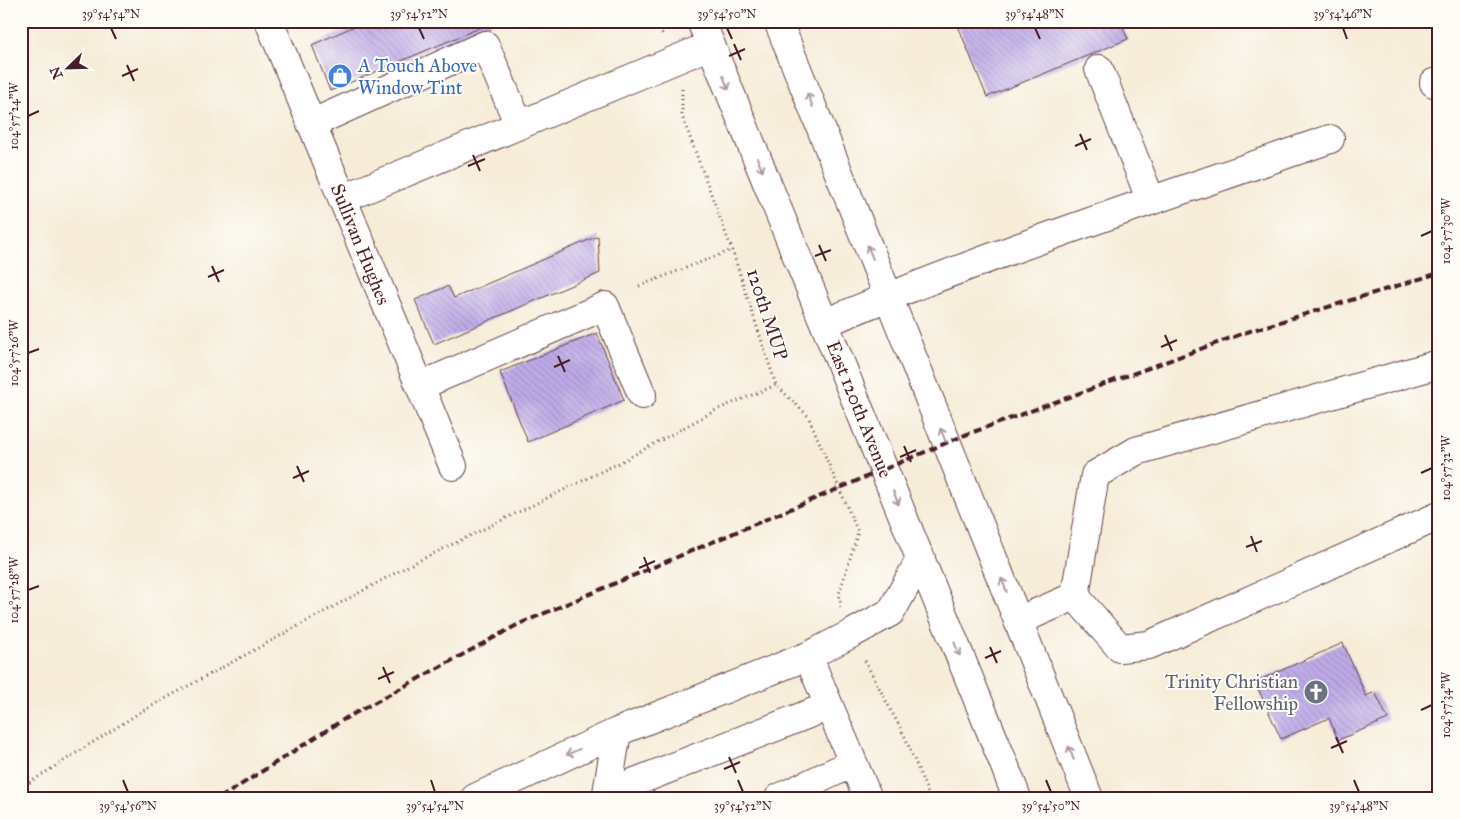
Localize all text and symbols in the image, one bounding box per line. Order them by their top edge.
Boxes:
text: 39°54'54"N [82,7,140,21]
text: 39°54'52"N [390,7,448,21]
text: 39°54'50"N [698,7,756,21]
text: 39°54'48"N [1005,7,1065,21]
text: 39°54'46"N [1313,7,1373,21]
north arrow [42,42,92,92]
place label: A Touch Above Window Tint [357,54,477,99]
shop icon: A Touch Above Window Tint [327,63,353,89]
text: N [46,64,67,82]
one-way arrow [723,75,732,90]
text: 104°57'24"W [7,82,21,150]
one-way arrow [805,93,814,108]
one-way arrow [756,157,765,172]
street label: Sullivan Hughes [325,180,395,308]
text: 104°57'30"W [1439,197,1453,264]
one-way arrow [865,244,874,259]
street label: 120th MUP [742,266,793,363]
text: 104°57'26"W [7,319,21,386]
street label: East 120th Avenue [822,337,898,481]
one-way arrow [938,427,947,442]
text: 104°57'32"W [1439,435,1453,501]
one-way arrow [892,490,901,505]
text: 104°57'28"W [7,556,21,623]
one-way arrow [999,578,1008,594]
one-way arrow [953,641,963,656]
place label: Trinity Christian Fellowship [1165,670,1298,715]
text: 104°57'34"W [1439,671,1453,738]
church icon: Trinity Christian Fellowship [1303,679,1329,705]
one-way arrow [1066,745,1075,761]
one-way arrow [566,747,581,757]
text: 39°54'56"N [99,799,157,813]
text: 39°54'54"N [406,799,464,813]
text: 39°54'52"N [714,799,772,813]
text: 39°54'50"N [1022,799,1080,813]
text: 39°54'48"N [1329,799,1389,813]

